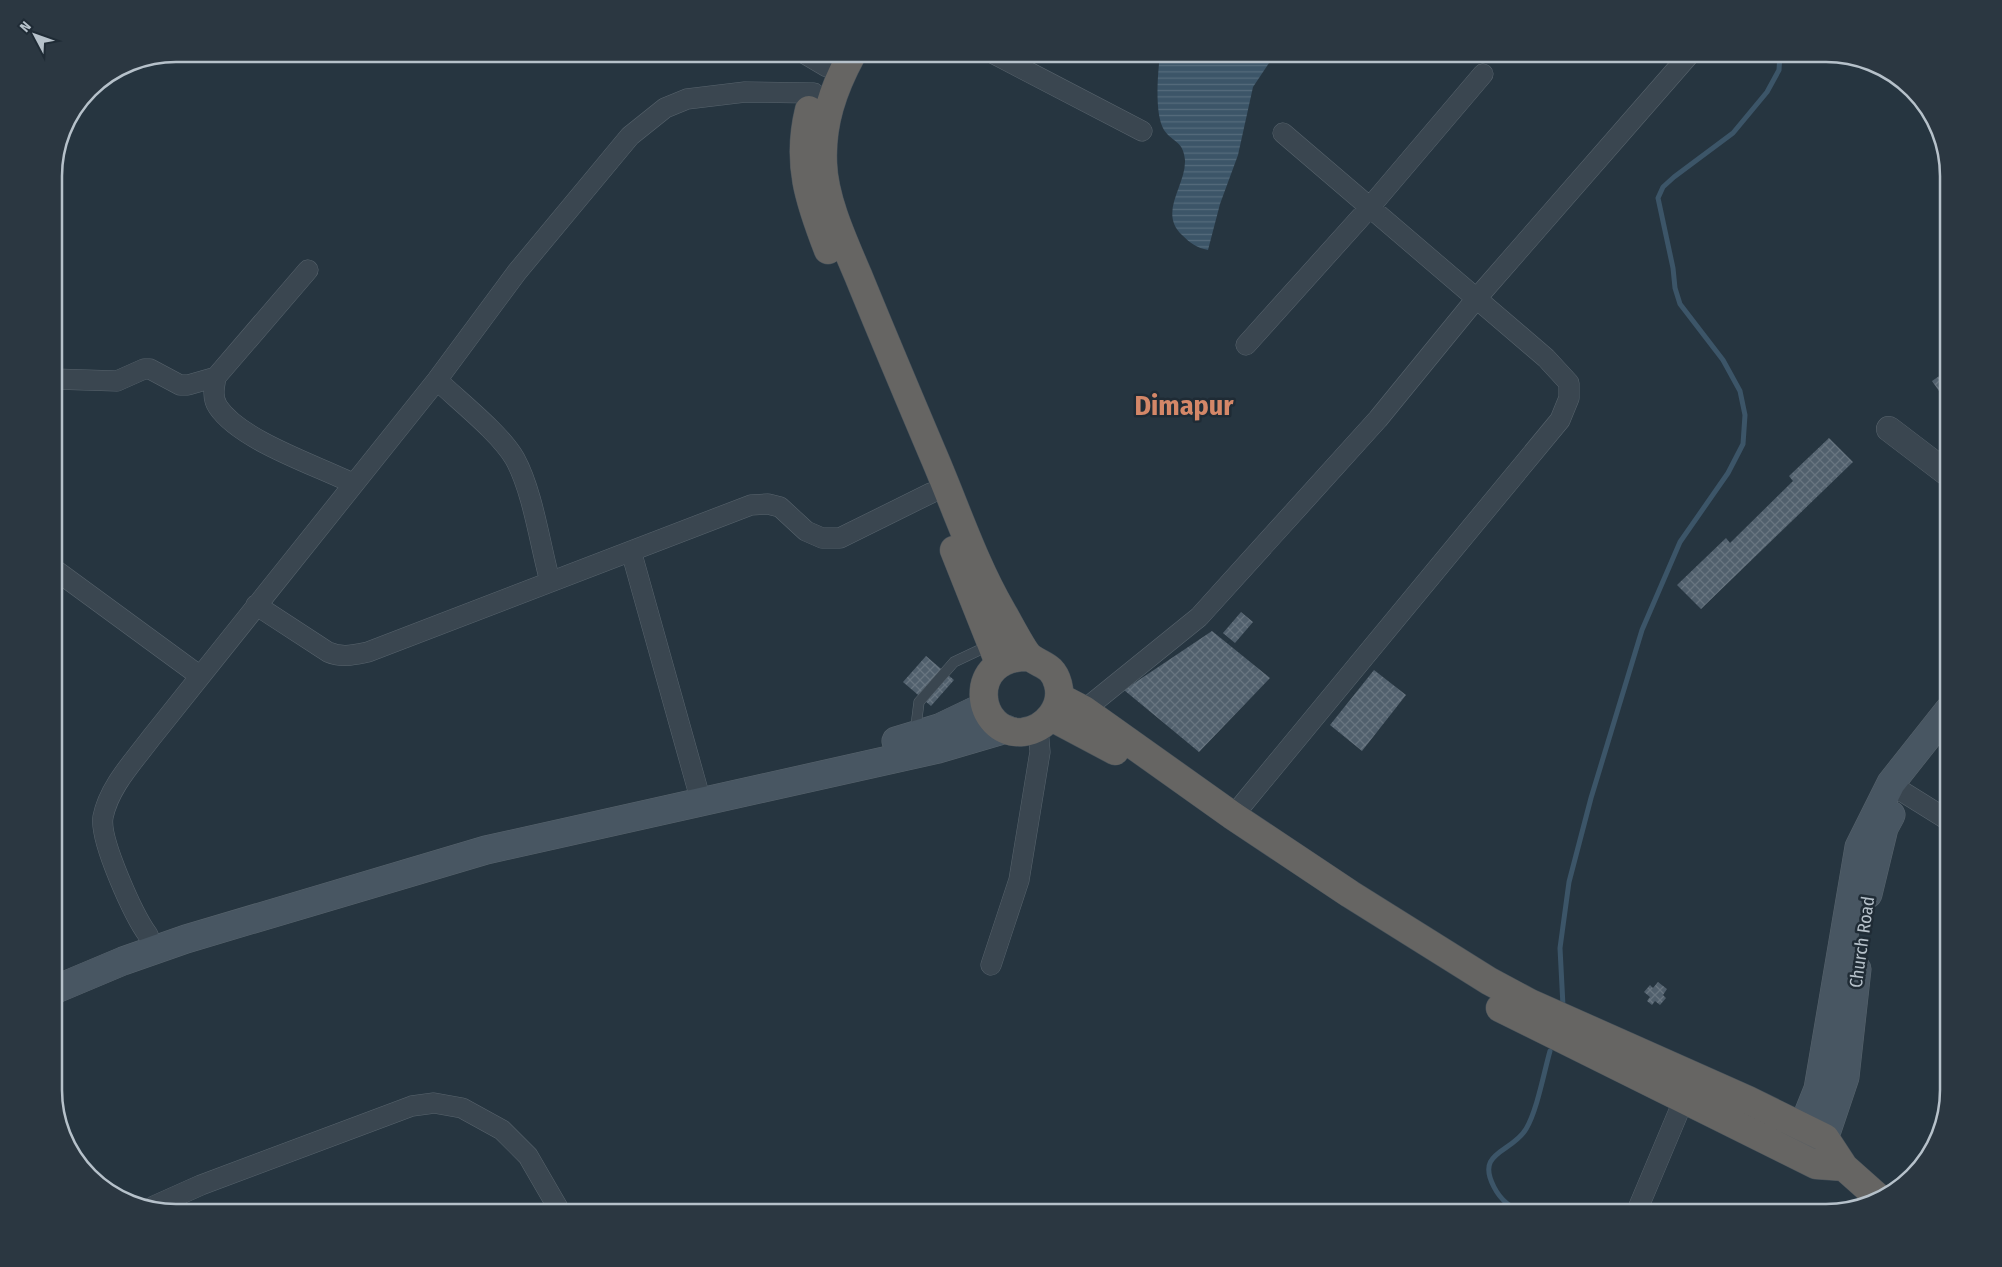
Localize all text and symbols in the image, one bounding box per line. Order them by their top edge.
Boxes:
north arrow [10,10,60,60]
text: N [16,18,35,36]
district label: Dimapur [1134,389,1234,422]
street label: Church Road [1845,895,1879,989]

